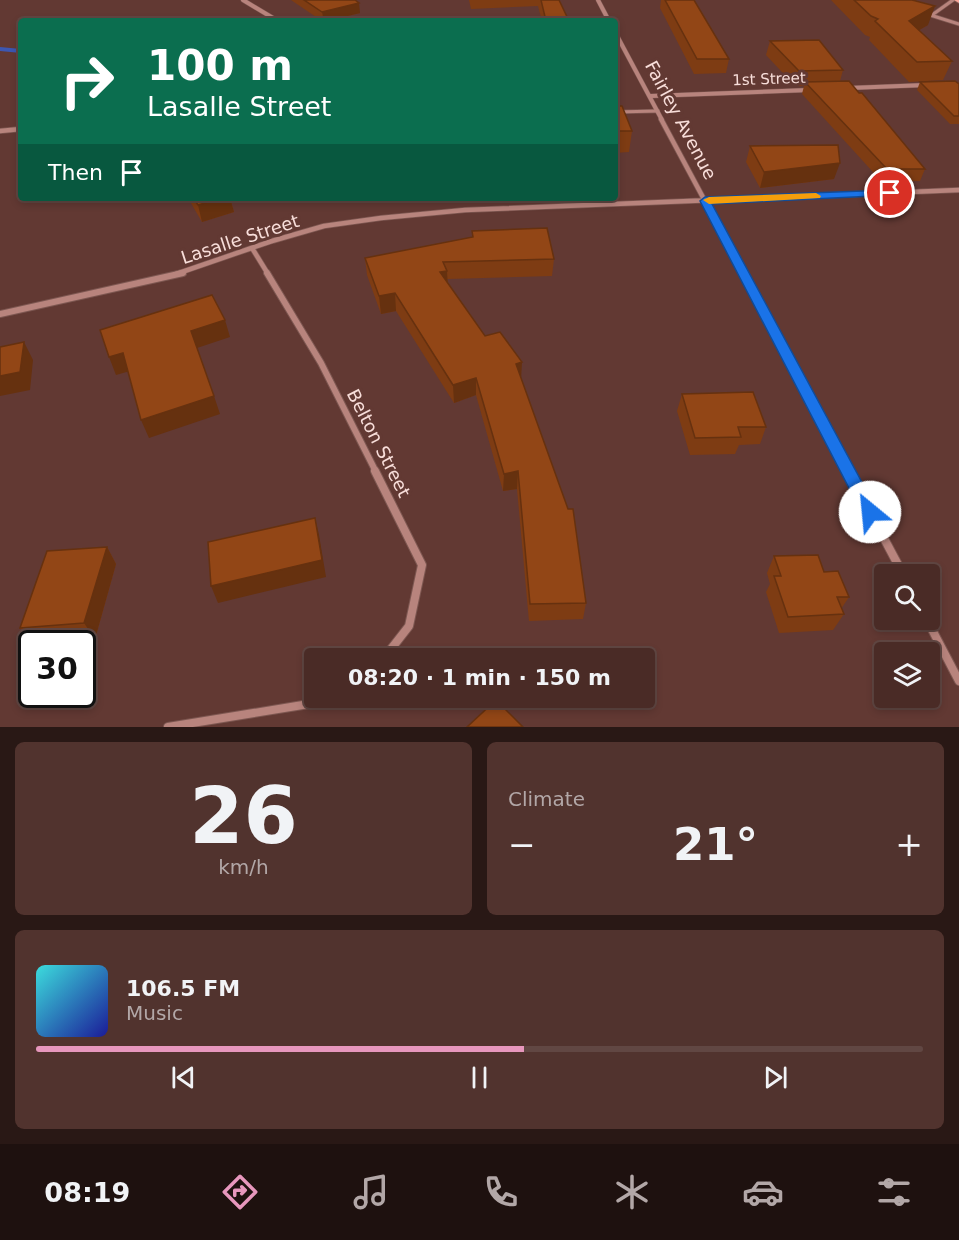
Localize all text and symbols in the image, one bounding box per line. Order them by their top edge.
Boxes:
text: 100 m [147,41,293,90]
icon: right [48,42,126,120]
street label: Fairley Avenue [641,57,721,183]
street label: 1st Street [732,69,806,89]
text: Lasalle Street [147,91,331,122]
icon: arrive [115,156,148,189]
text: Then [48,160,103,185]
pin [864,167,915,218]
icon: arrive [873,176,906,209]
street label: Lasalle Street [178,210,302,268]
street label: Belton Street [343,386,415,500]
position arrow [838,480,902,544]
map controls [874,564,940,708]
button: search [874,564,940,630]
speed limit sign: 30 [18,630,96,708]
button: layers [874,642,940,708]
text: 08:20 · 1 min · 150 m [348,665,611,690]
text: 26 [189,771,298,861]
text: Climate [508,787,585,811]
text: 21° [673,818,758,871]
text: − [508,825,536,864]
text: + [895,825,923,864]
text: km/h [218,855,269,879]
text: 106.5 FM [126,976,240,1001]
text: Music [126,1001,183,1025]
icon: previous [167,1061,200,1094]
icon: pause [463,1061,496,1094]
icon: next [759,1061,792,1094]
icon: directions [219,1171,261,1213]
icon: music [350,1171,392,1213]
icon: phone [480,1171,522,1213]
icon: climate [611,1171,653,1213]
icon: car [742,1171,784,1213]
icon: filters [873,1171,915,1213]
text: 08:19 [44,1177,130,1208]

